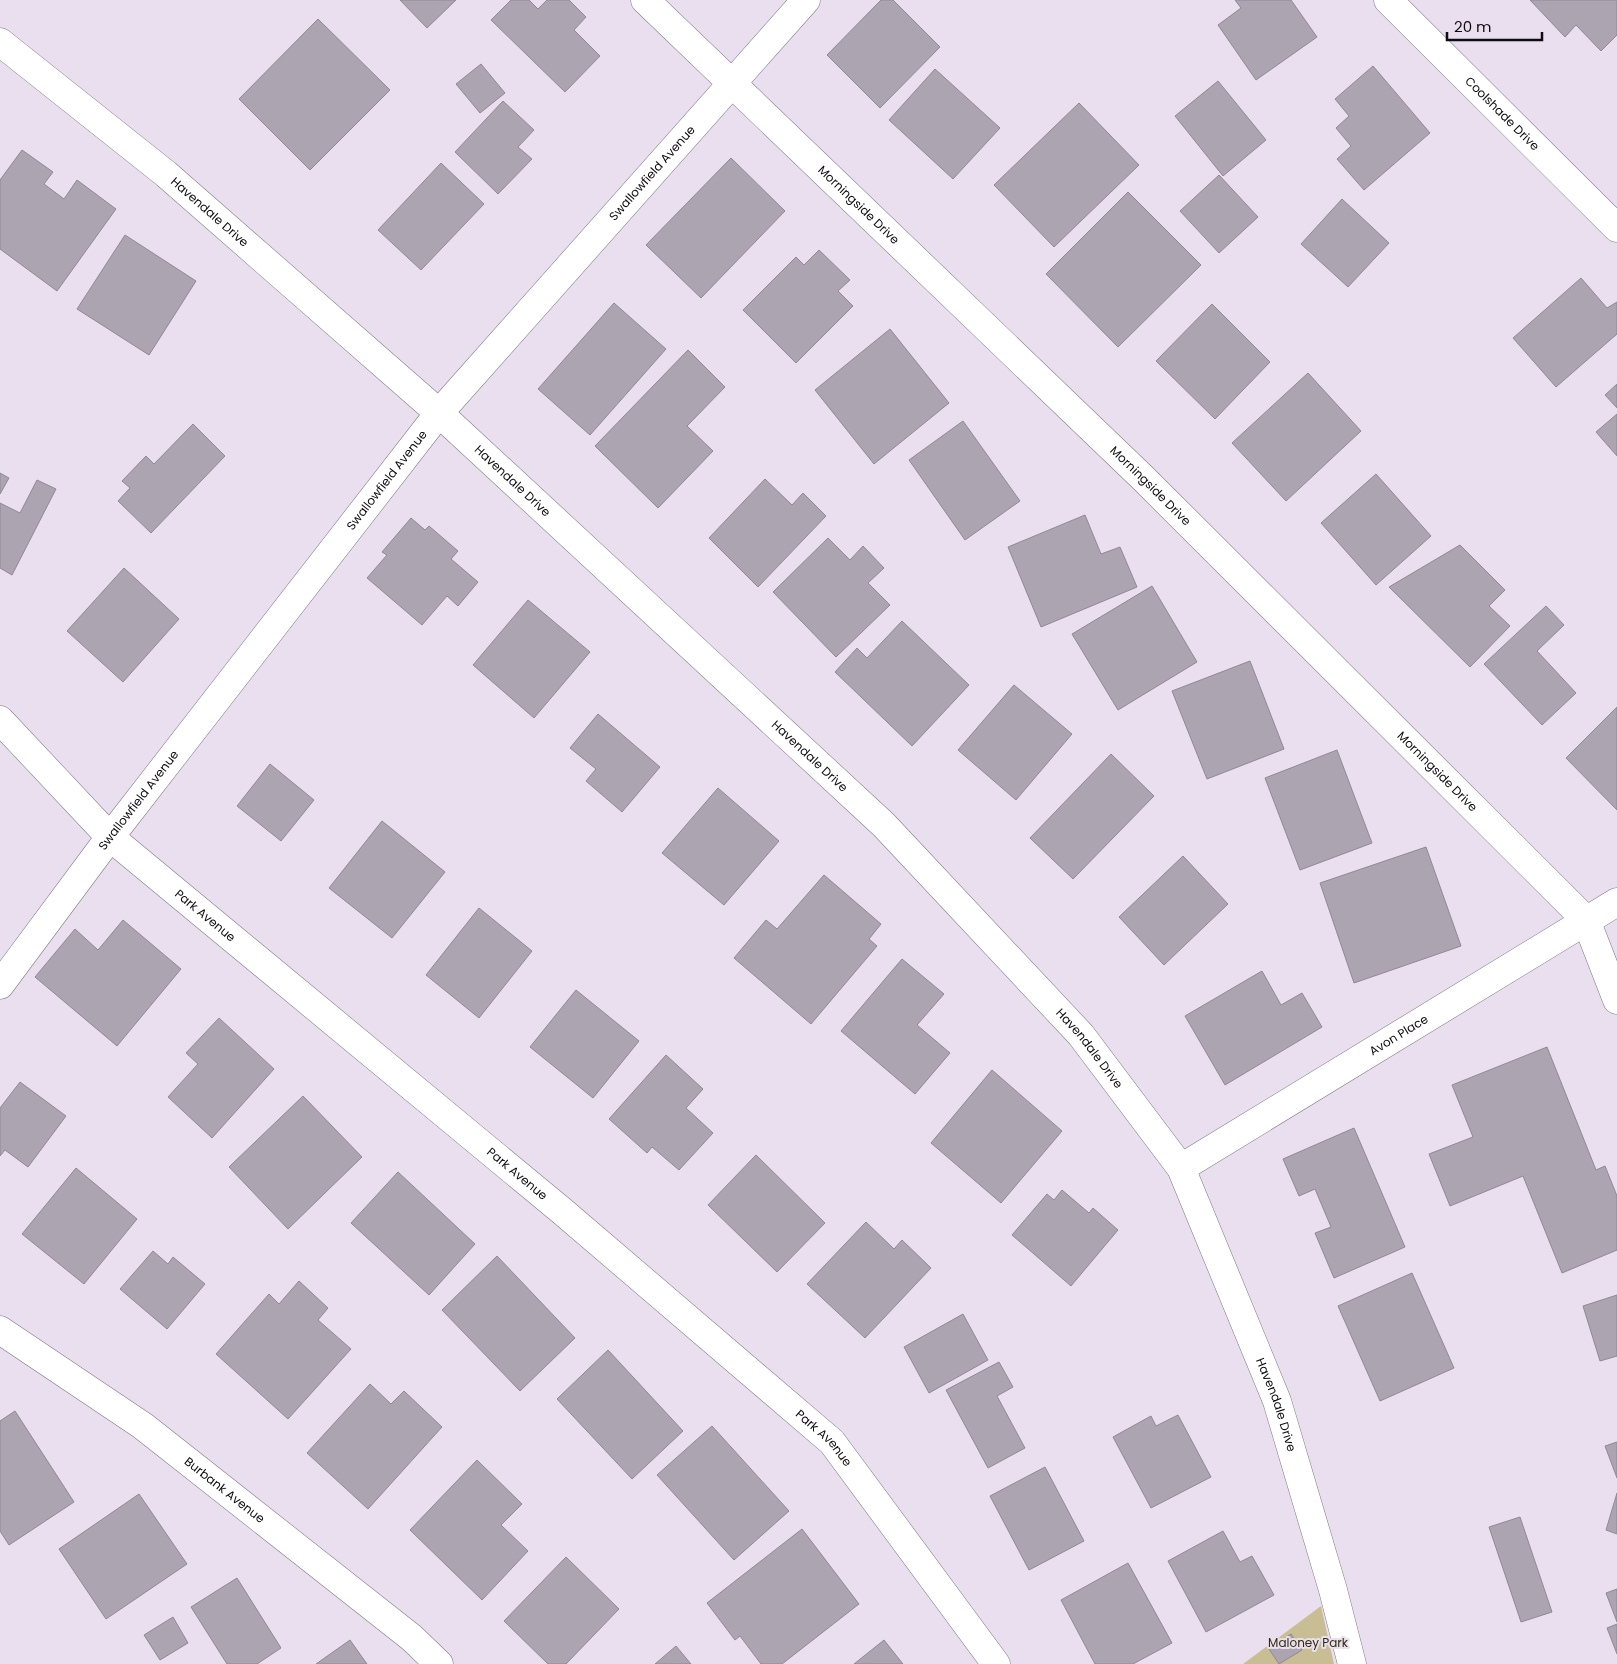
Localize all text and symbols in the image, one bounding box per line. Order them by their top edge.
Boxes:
scale bar [1447,10,1542,42]
text: 20 m [1454,16,1492,37]
street label: Coolshade Drive [1462,72,1543,154]
street label: Swallowfield Avenue [605,121,699,224]
street label: Morningside Drive [814,161,903,248]
street label: Havendale Drive [167,173,252,251]
street label: Swallowfield Avenue [342,426,431,533]
street label: Havendale Drive [471,441,555,520]
street label: Morningside Drive [1107,442,1195,529]
street label: Havendale Drive [768,716,852,795]
street label: Morningside Drive [1394,727,1482,815]
street label: Swallowfield Avenue [94,746,182,853]
street label: Park Avenue [171,885,239,945]
street label: Havendale Drive [1052,1004,1127,1092]
street label: Avon Place [1366,1010,1431,1059]
street label: Park Avenue [483,1143,551,1204]
street label: Havendale Drive [1252,1355,1301,1454]
street label: Park Avenue [792,1405,856,1470]
street label: Burbank Avenue [181,1453,269,1527]
park label: Maloney Park [1268,1634,1349,1651]

